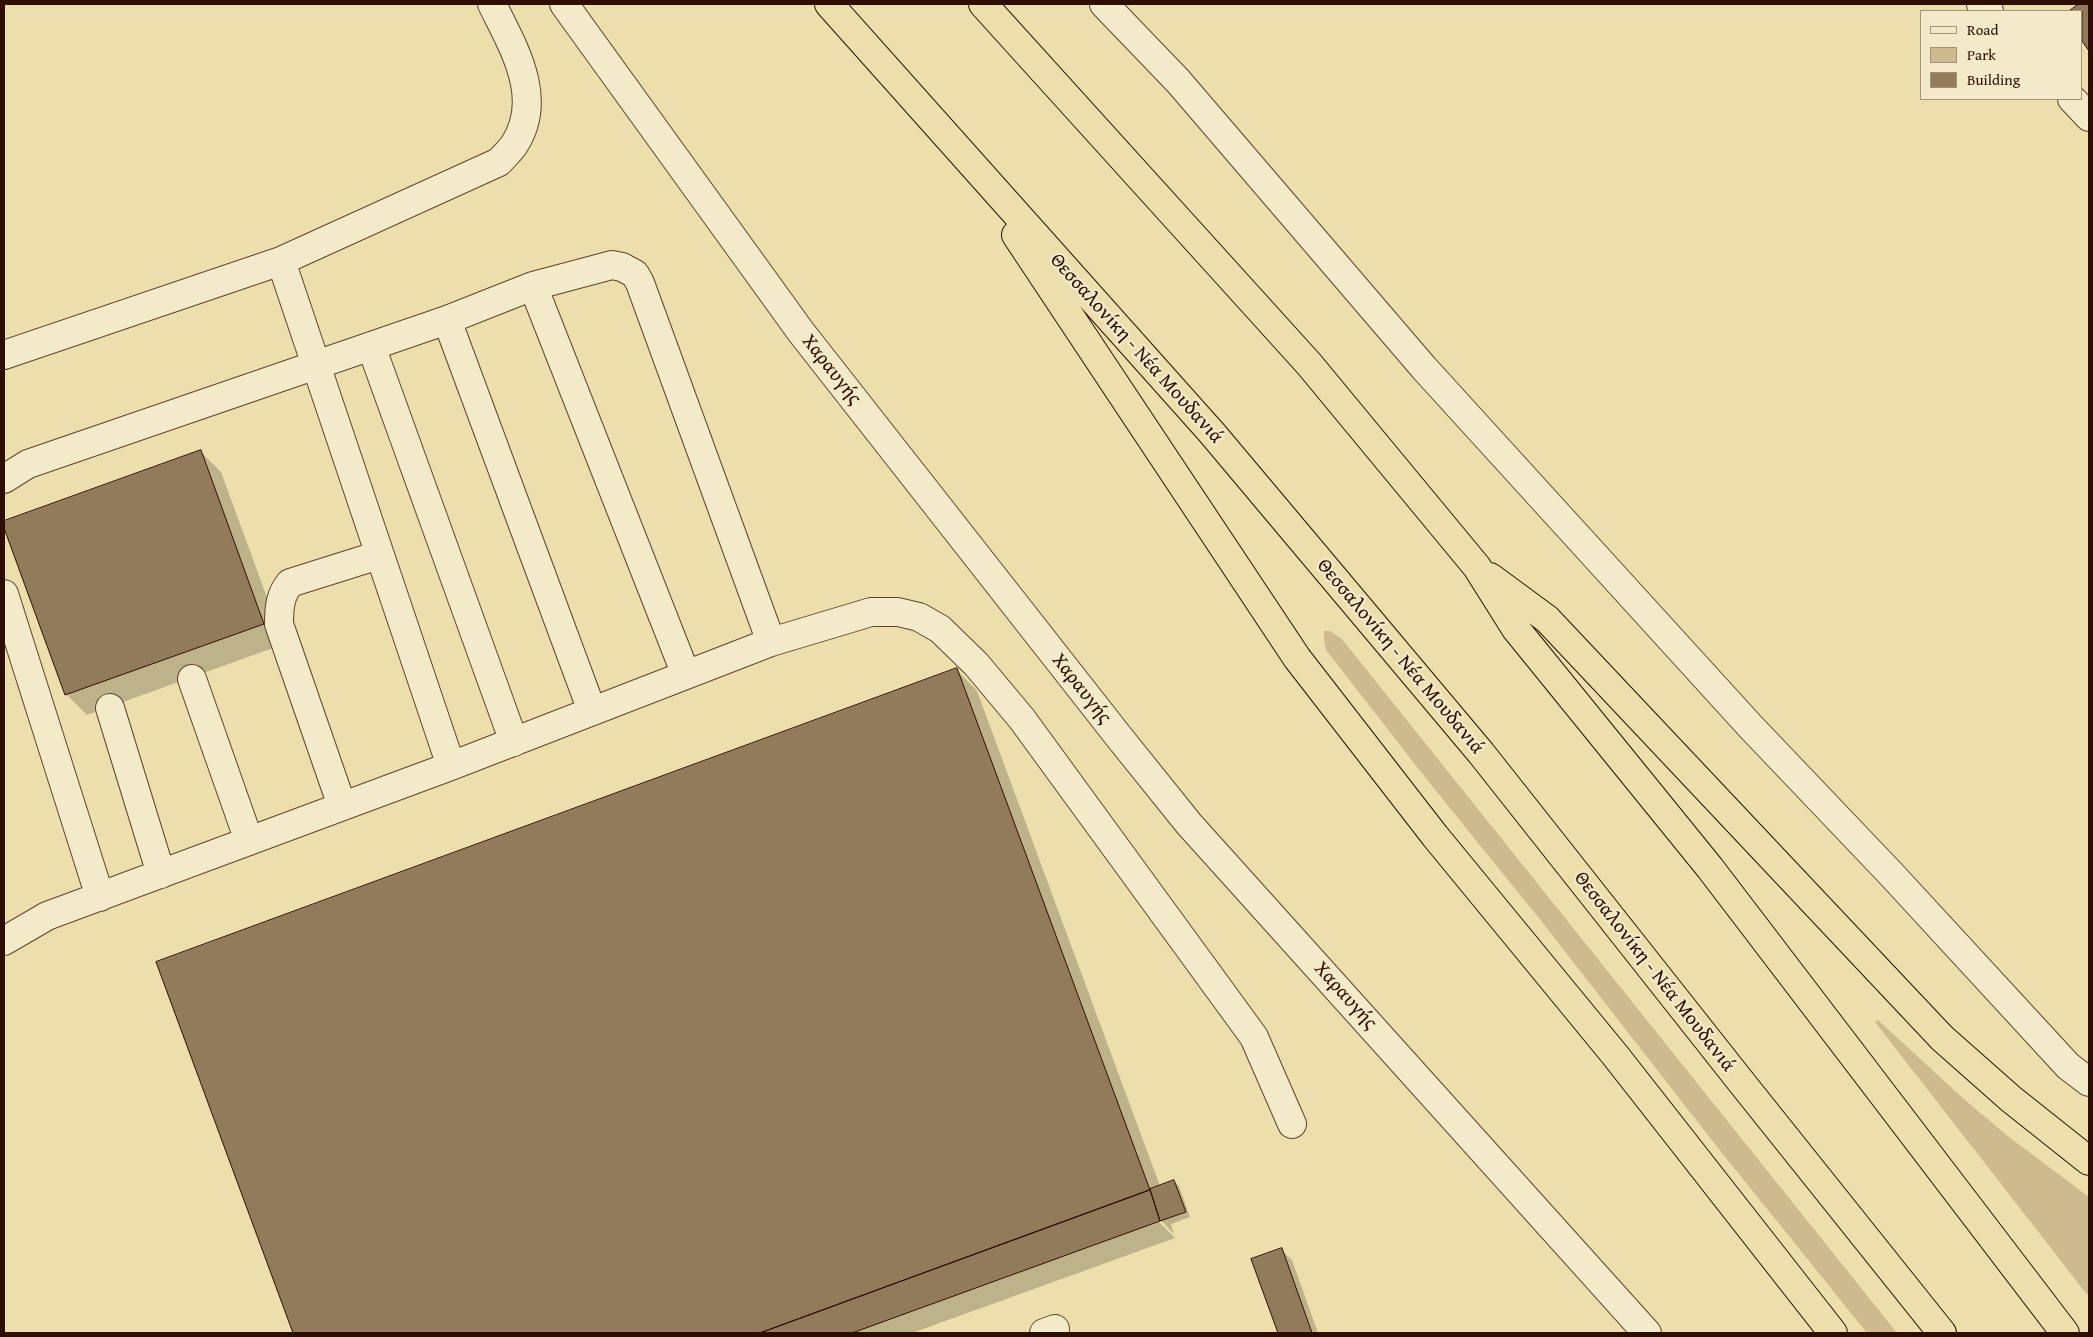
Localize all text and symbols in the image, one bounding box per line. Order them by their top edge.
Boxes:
legend [1920,10,2083,100]
text: Road [1967,19,1998,40]
text: Park [1967,44,1996,65]
text: Building [1967,69,2020,90]
street label: Θεσσαλονίκη - Νέα Μουδανιά [1044,249,1228,449]
street label: Χαραυγής [796,330,866,410]
street label: Θεσσαλονίκη - Νέα Μουδανιά [1311,554,1489,760]
street label: Χαραυγής [1046,649,1116,729]
street label: Θεσσαλονίκη - Νέα Μουδανιά [1568,867,1740,1077]
street label: Χαραυγής [1308,957,1382,1035]

